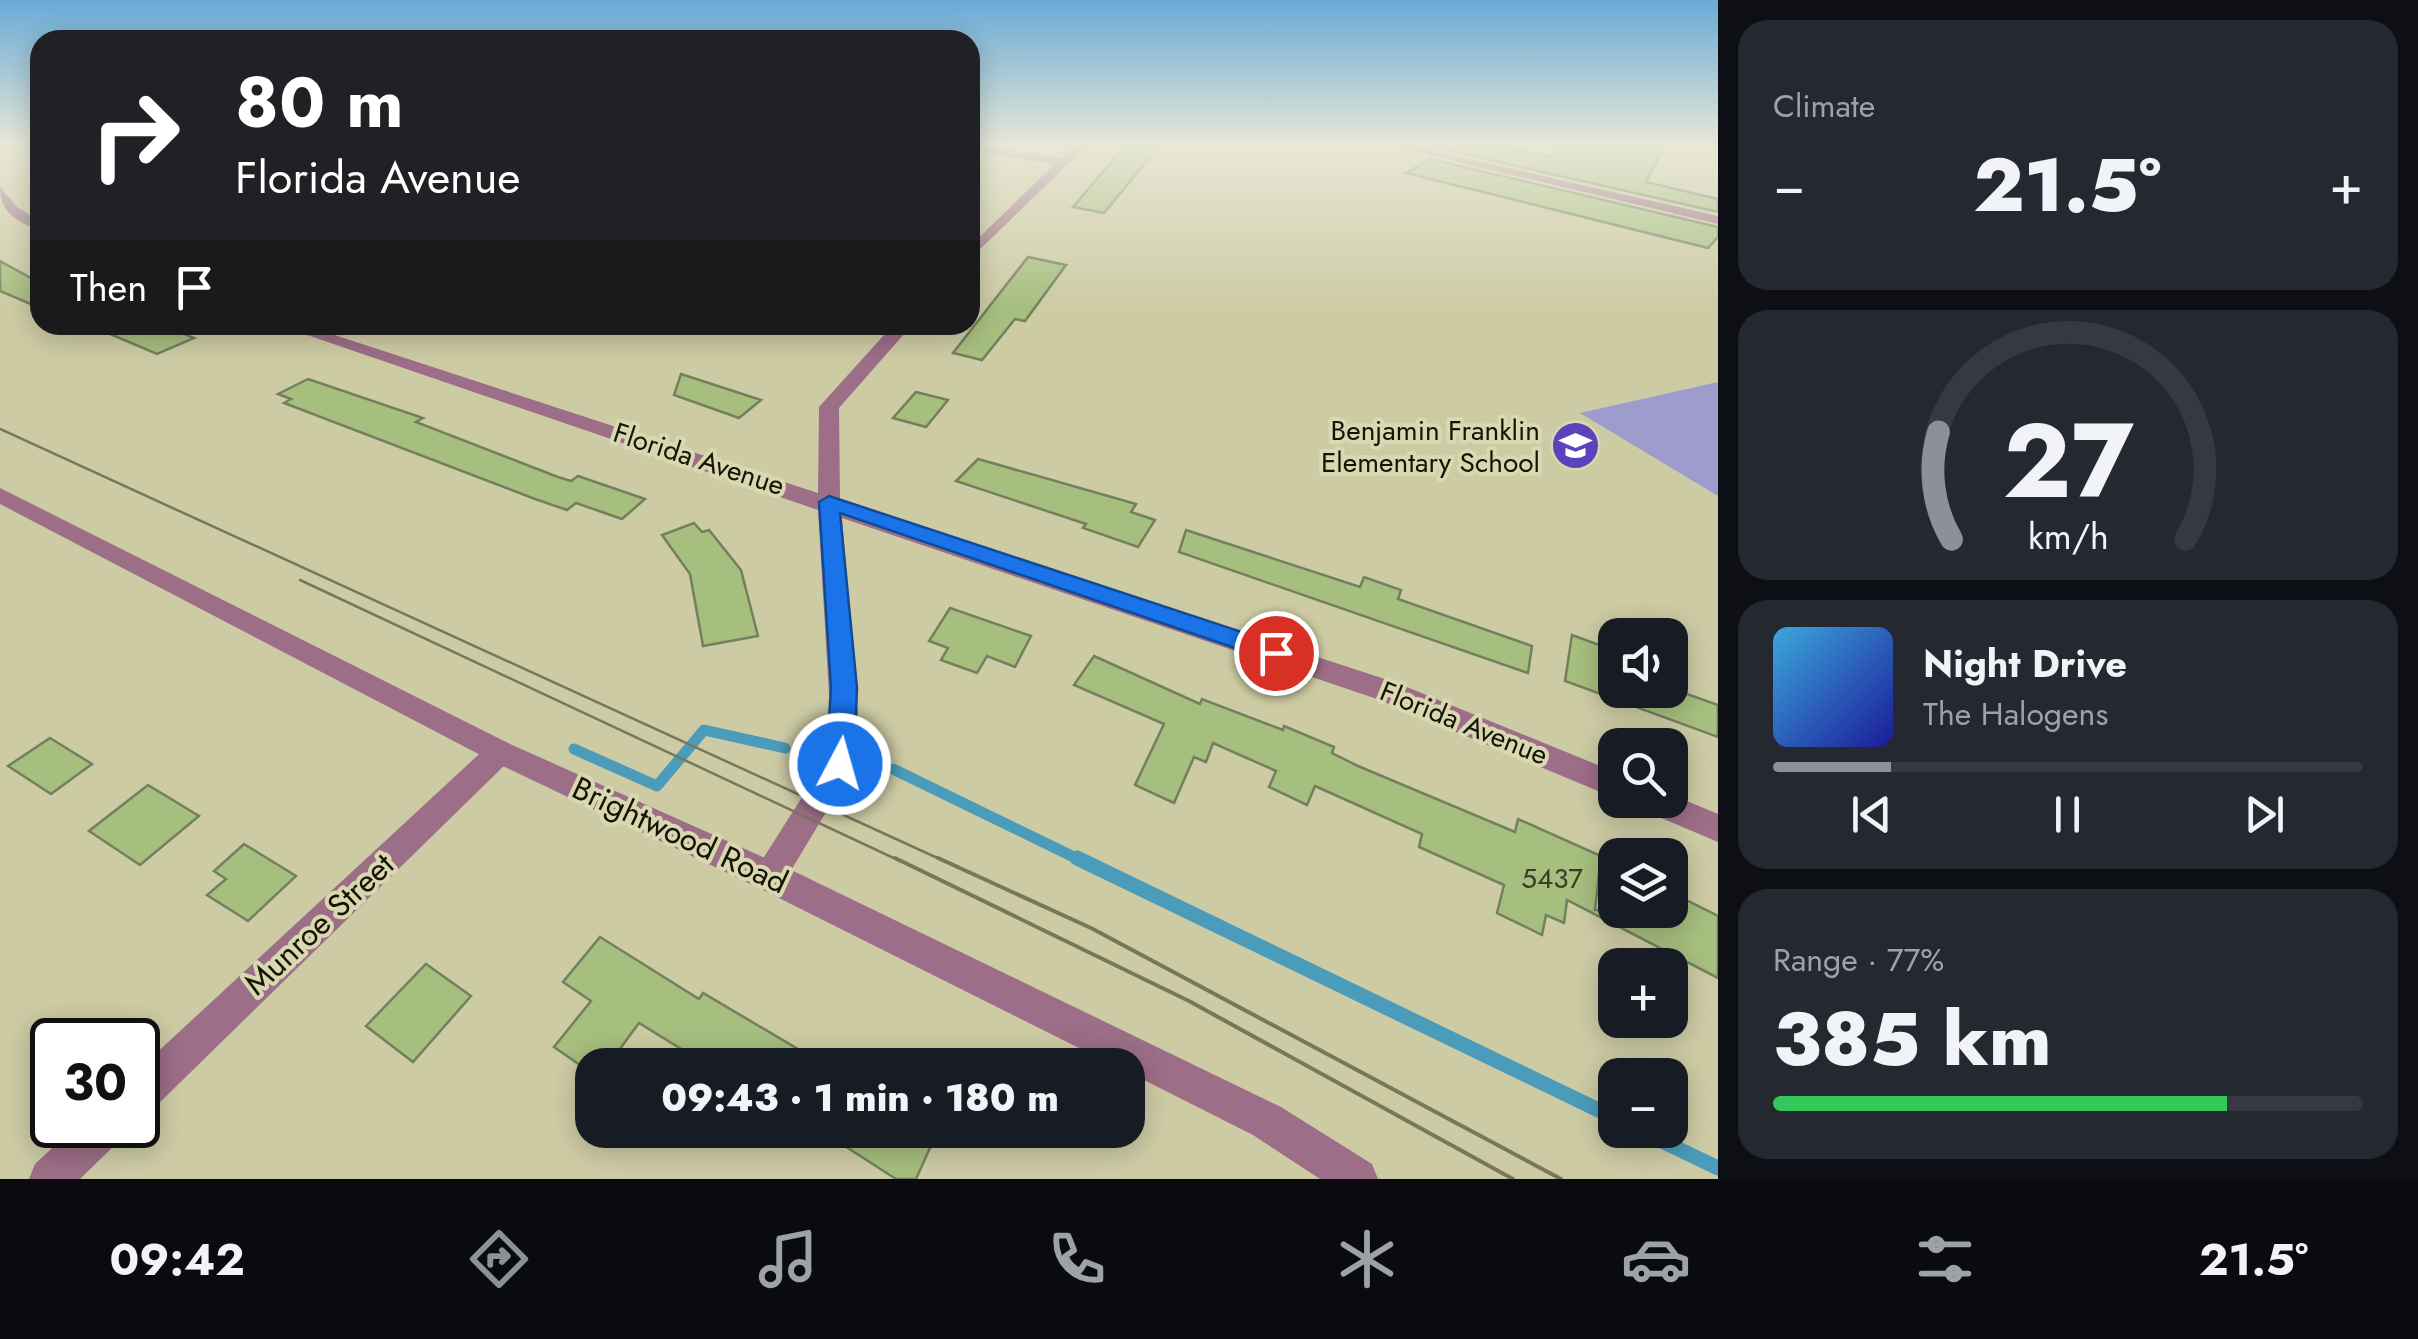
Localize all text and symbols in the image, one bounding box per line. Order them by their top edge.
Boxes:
text: 80 m [235,52,404,153]
icon: right [70,70,200,200]
text: Climate [1773,83,1875,129]
text: 21.5° [1973,131,2161,239]
text: Florida Avenue [235,145,521,210]
text: − [1773,145,1805,225]
text: + [2329,145,2363,225]
text: Then [70,260,147,315]
icon: arrive [167,260,222,315]
text: 27 [2003,386,2134,536]
place label: Benjamin Franklin Elementary School [1321,410,1540,483]
street label: Florida Avenue [608,412,790,506]
school or university icon: Benjamin Franklin Elementary School [1549,420,1601,472]
text: km/h [2028,511,2108,562]
pin [1234,611,1319,696]
map controls [1598,618,1688,1148]
button: sound [1598,618,1688,708]
icon: arrive [1249,626,1304,681]
text: Night Drive [1923,636,2127,691]
street label: Florida Avenue [1374,671,1554,775]
text: The Halogens [1923,691,2108,737]
position arrow [788,712,892,816]
button: search [1598,728,1688,818]
street label: Brightwood Road [565,765,795,905]
icon: previous [1844,787,1899,842]
icon: pause [2040,787,2095,842]
icon: next [2237,787,2292,842]
button: layers [1598,838,1688,928]
street label: Munroe Street [234,842,404,1006]
house number: 5437 [1521,858,1583,899]
text: Range · 77% [1773,937,1944,983]
button: + [1598,948,1688,1038]
text: 385 km [1773,985,2051,1093]
speed limit sign: 30 [30,1018,160,1148]
button: − [1598,1058,1688,1148]
text: 09:43 · 1 min · 180 m [661,1070,1059,1125]
icon: directions [464,1224,534,1294]
icon: music [753,1224,823,1294]
icon: phone [1042,1224,1112,1294]
icon: climate [1332,1224,1402,1294]
icon: car [1621,1224,1691,1294]
icon: filters [1910,1224,1980,1294]
text: 09:42 [110,1227,245,1292]
text: 21.5° [2199,1227,2308,1292]

